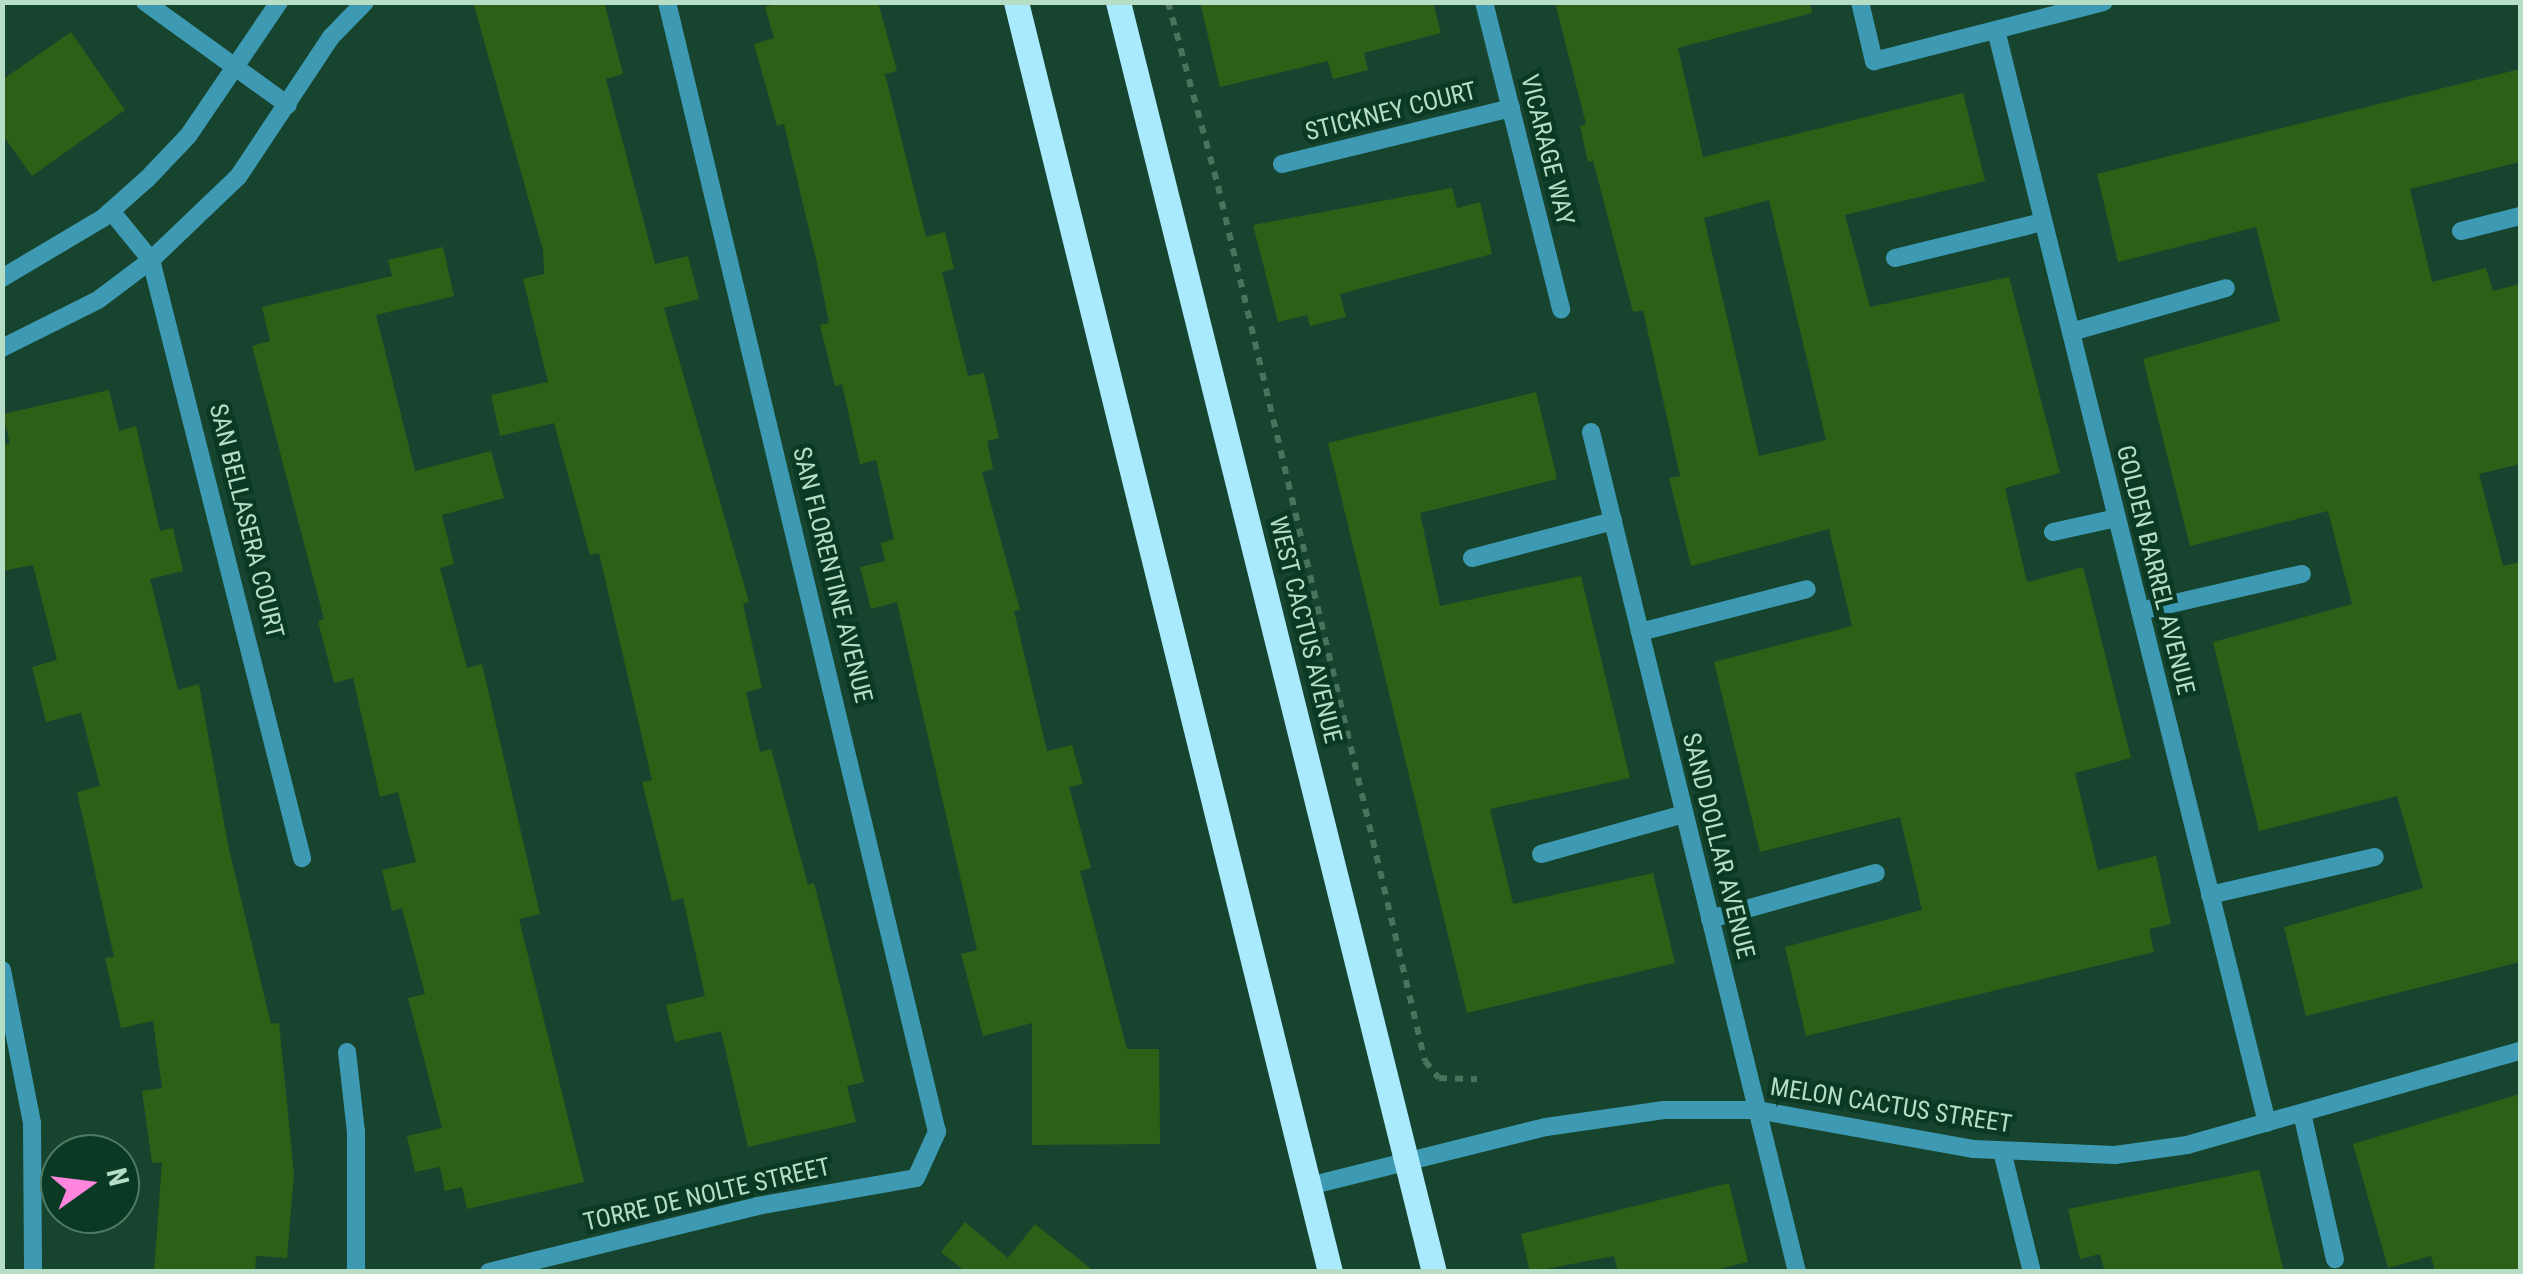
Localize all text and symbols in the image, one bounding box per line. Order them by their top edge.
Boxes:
street label: VICARAGE WAY [1514,72,1580,228]
street label: STICKNEY COURT [1302,76,1480,148]
street label: SAN BELLASERA COURT [202,401,290,641]
street label: GOLDEN BARREL AVENUE [2109,442,2201,698]
street label: SAN FLORENTINE AVENUE [786,444,878,706]
street label: WEST CACTUS AVENUE [1262,513,1348,747]
street label: SAND DOLLAR AVENUE [1675,730,1761,962]
street label: MELON CACTUS STREET [1768,1072,2014,1140]
north arrow [40,1134,140,1234]
street label: TORRE DE NOLTE STREET [581,1152,833,1238]
text: N [100,1165,136,1189]

